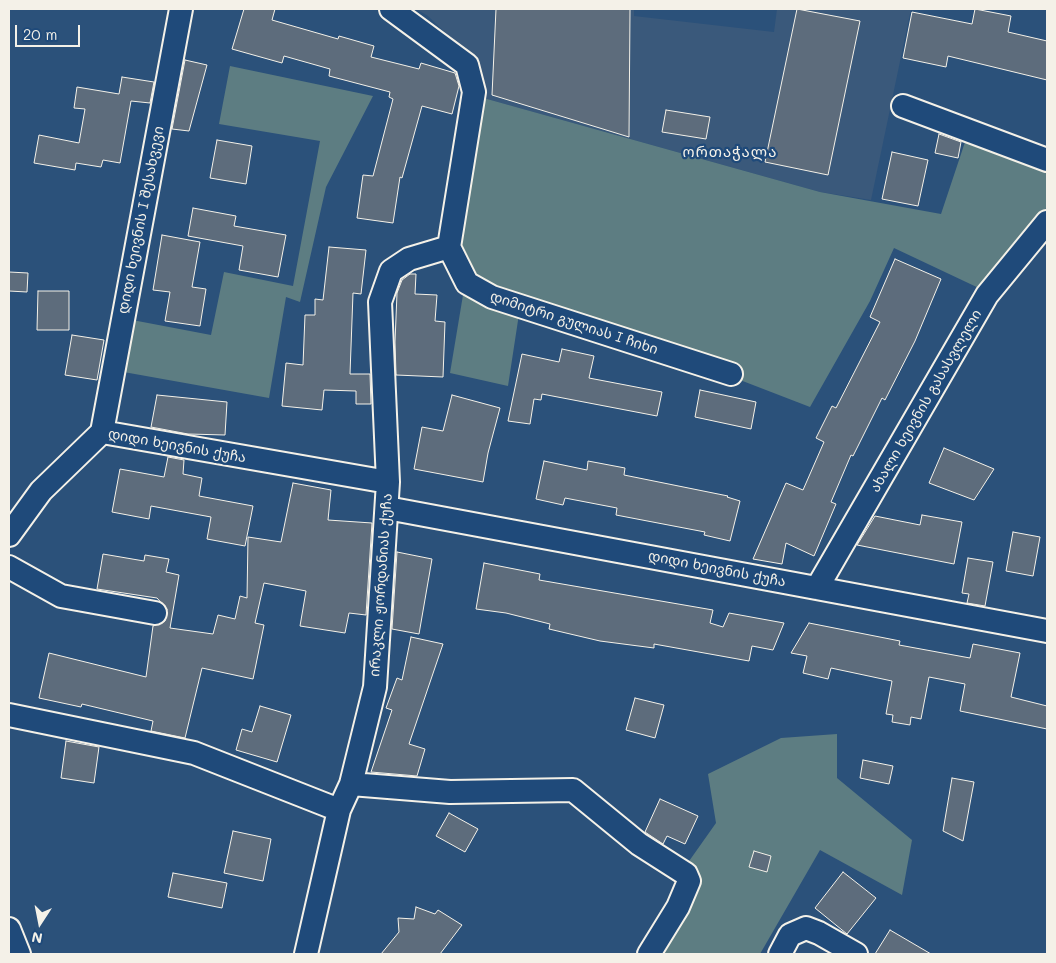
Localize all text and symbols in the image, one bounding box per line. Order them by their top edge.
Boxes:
scale bar [18,15,82,47]
text: 20 m [23,24,57,44]
street label: დიდი ხეივნის I შესახვევი [115,125,167,315]
district label: ორთაჭალა [682,143,778,161]
street label: დიმიტრი გულიას I ჩიხი [488,288,660,358]
street label: ახალი ხეივნის გასასვლელი [867,307,985,495]
street label: დიდი ხეივნის ქუჩა [107,426,247,466]
street label: ირაკლი ჟორდანიას ქუჩა [366,493,396,677]
street label: დიდი ხეივნის ქუჩა [647,547,787,591]
north arrow [15,898,65,948]
text: N [30,928,44,949]

